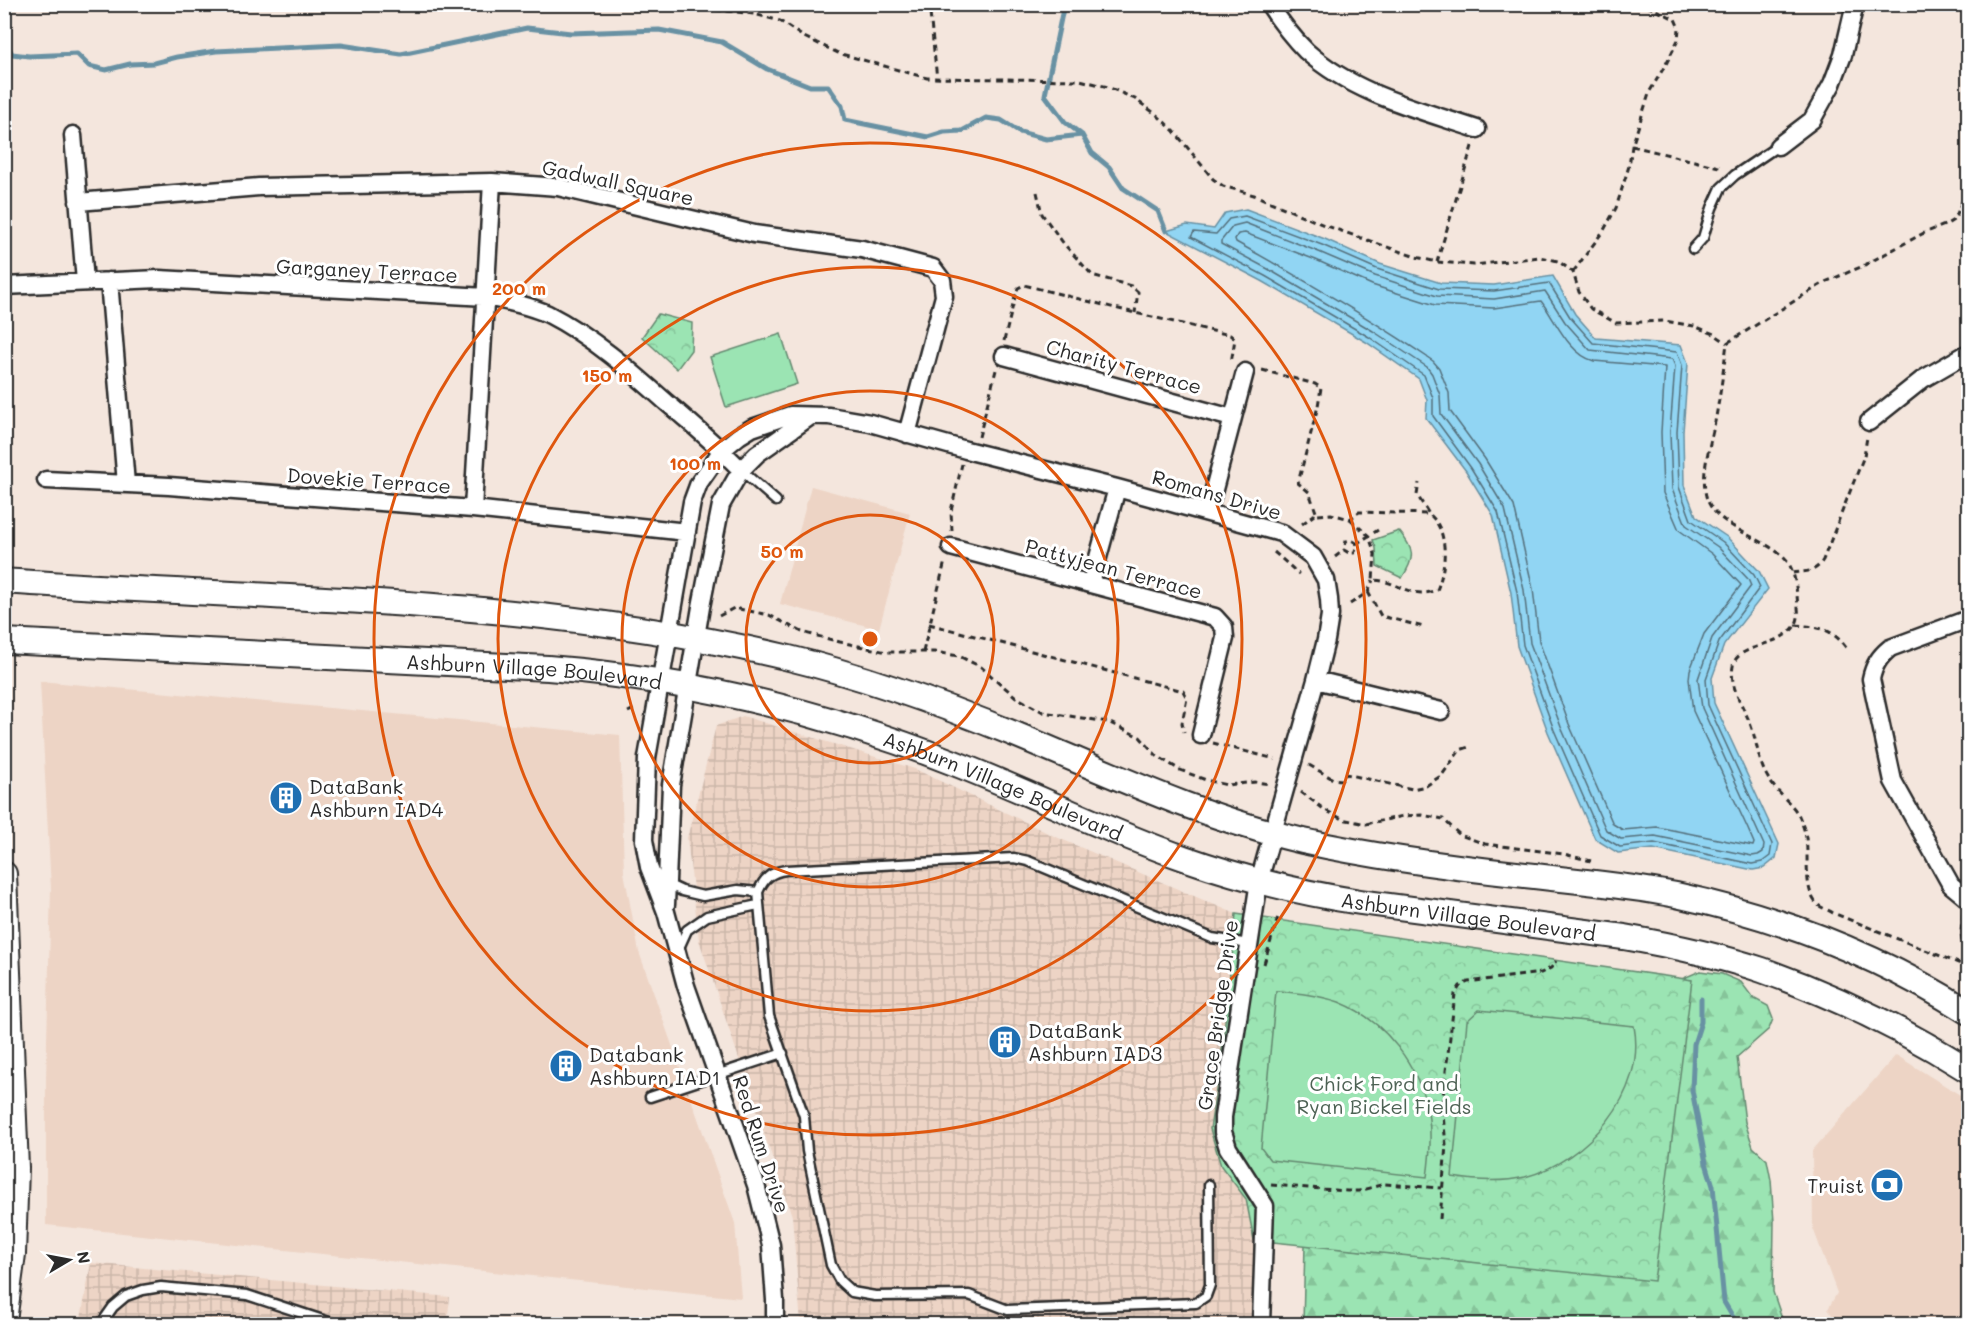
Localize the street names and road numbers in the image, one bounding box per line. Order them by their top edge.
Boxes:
street label: Gadwall Square [540,153,696,211]
street label: Garganey Terrace [275,252,459,288]
street label: Charity Terrace [1043,333,1205,399]
street label: Dovekie Terrace [286,461,452,499]
street label: Romans Drive [1149,463,1285,525]
street label: Pattyjean Terrace [1023,532,1205,604]
street label: Ashburn Village Boulevard [406,648,664,695]
street label: Ashburn Village Boulevard [880,725,1127,846]
street label: Ashburn Village Boulevard [1339,886,1597,946]
street label: Grace Bridge Drive [1191,918,1243,1112]
street label: Red Rum Drive [728,1072,796,1216]

